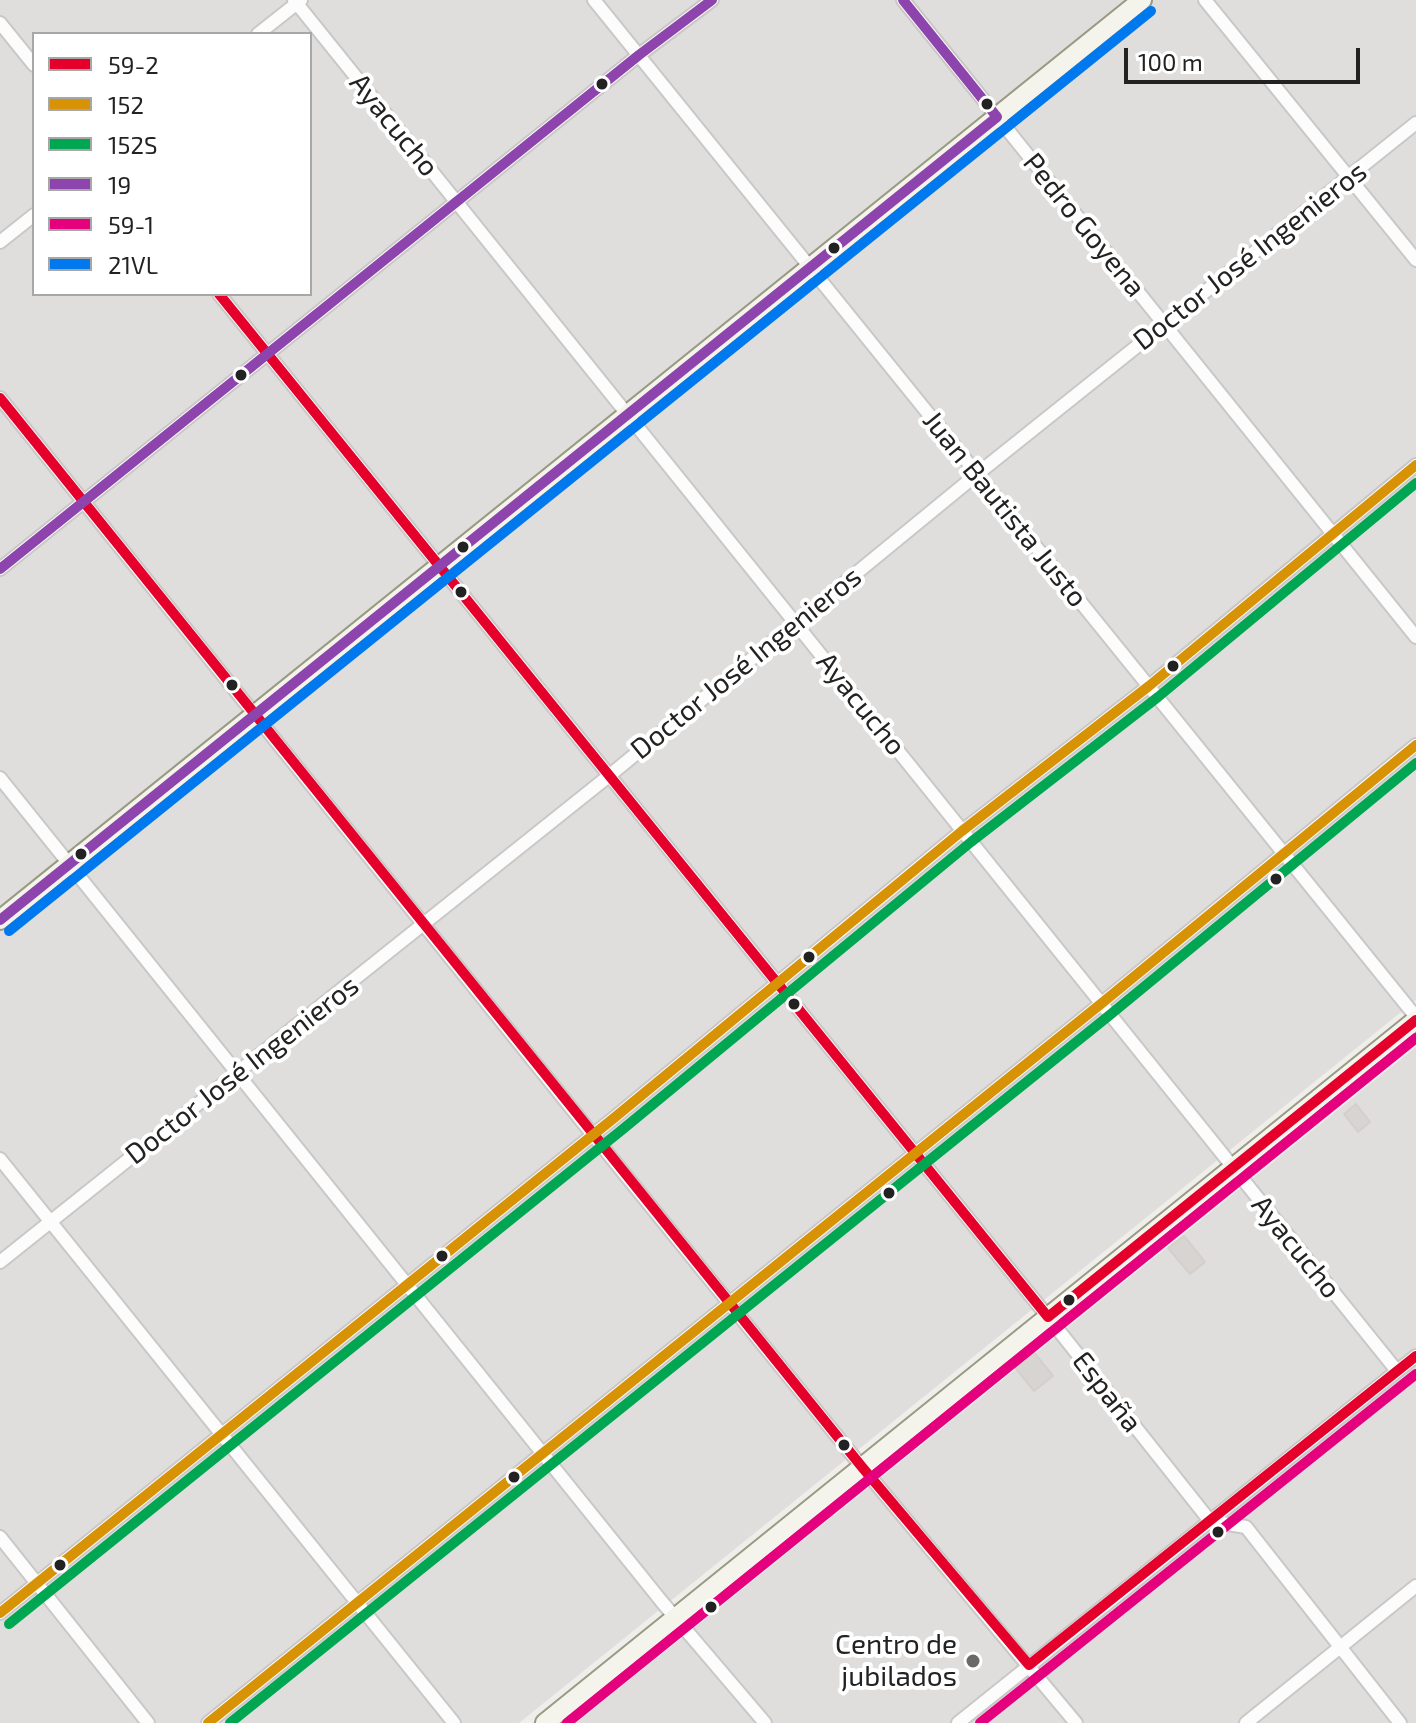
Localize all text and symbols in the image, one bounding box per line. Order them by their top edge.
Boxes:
legend [32,32,312,296]
scale bar [1128,32,1364,82]
text: 100 m [1138,47,1203,76]
text: 59-2 [108,50,159,79]
street label: Ayacucho [342,67,446,183]
unlabelled marker [594,76,610,92]
text: 152 [108,90,144,119]
unlabelled marker [979,96,995,112]
text: 152S [108,130,157,159]
street label: Pedro Goyena [1016,146,1152,304]
street label: Doctor José Ingenieros [1127,155,1373,357]
text: 19 [108,170,131,199]
text: 59-1 [108,210,154,239]
unlabelled marker [826,240,842,256]
text: 21VL [108,250,158,279]
unlabelled marker [233,367,249,383]
street label: Juan Bautista Justo [916,404,1094,614]
unlabelled marker [455,539,471,555]
street label: Doctor José Ingenieros [624,560,868,766]
unlabelled marker [453,584,469,600]
street label: Ayacucho [809,646,913,762]
unlabelled marker [1165,658,1181,674]
unlabelled marker [224,677,240,693]
unlabelled marker [73,846,89,862]
unlabelled marker [1268,871,1284,887]
unlabelled marker [801,949,817,965]
street label: Doctor José Ingenieros [119,969,365,1171]
unlabelled marker [786,996,802,1012]
unlabelled marker [881,1185,897,1201]
street label: Ayacucho [1244,1189,1348,1305]
unlabelled marker [434,1248,450,1264]
unlabelled marker [1061,1292,1077,1308]
street label: España [1065,1345,1149,1439]
unlabelled marker [836,1437,852,1453]
unlabelled marker [506,1469,522,1485]
unlabelled marker [1210,1524,1226,1540]
unlabelled marker [52,1557,68,1573]
unlabelled marker [703,1599,719,1615]
place label: Centro de jubilados [835,1628,957,1694]
marker: Centro de jubilados [964,1652,982,1670]

